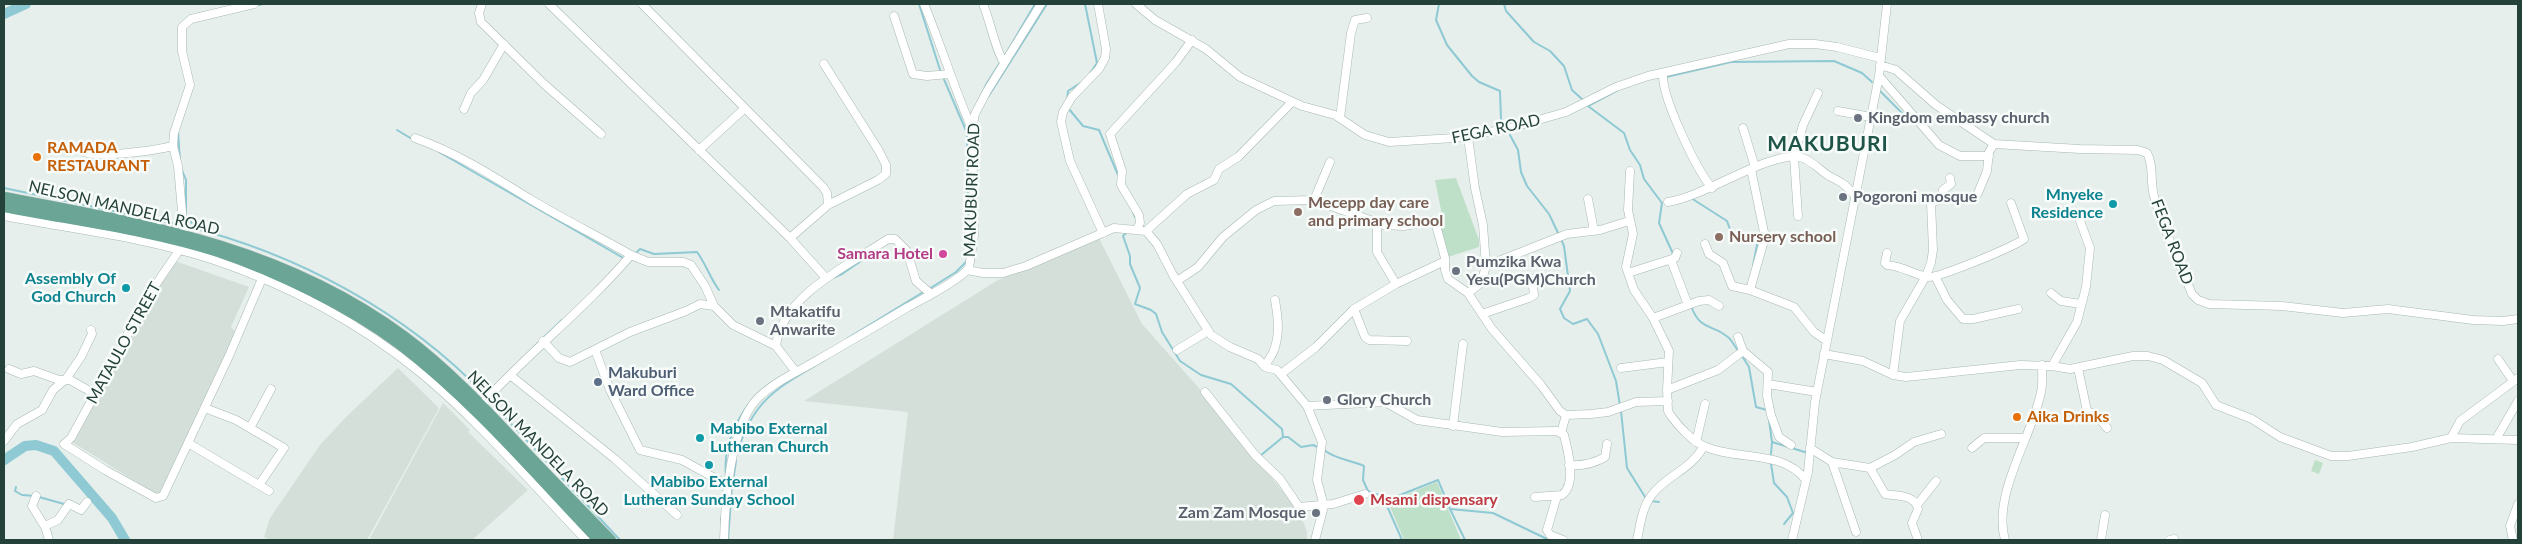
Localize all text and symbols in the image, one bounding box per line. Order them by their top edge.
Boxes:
place label: Kingdom embassy church [1868,108,2050,128]
street label: FEGA ROAD [1450,110,1542,148]
marker: Kingdom embassy church [1852,112,1864,124]
street label: MAKUBURI ROAD [960,123,984,257]
district label: MAKUBURI [1766,131,1890,157]
place label: RAMADA RESTAURANT [47,138,150,176]
marker: RAMADA RESTAURANT [31,151,43,163]
street label: NELSON MANDELA ROAD [27,177,221,239]
place label: Mnyeke Residence [2031,185,2103,223]
place label: Pogoroni mosque [1853,187,1977,207]
marker: Pogoroni mosque [1837,191,1849,203]
place label: Mecepp day care and primary school [1308,193,1443,231]
street label: FEGA ROAD [2147,197,2197,287]
marker: Mnyeke Residence [2107,198,2119,210]
marker: Mecepp day care and primary school [1292,206,1304,218]
place label: Nursery school [1729,227,1836,247]
marker: Nursery school [1713,231,1725,243]
place label: Samara Hotel [837,244,933,264]
marker: Samara Hotel [937,248,949,260]
place label: Pumzika Kwa Yesu(PGM)Church [1466,252,1596,290]
marker: Pumzika Kwa Yesu(PGM)Church [1450,265,1462,277]
place label: Assembly Of God Church [25,269,116,307]
street label: MATAULO STREET [83,279,165,407]
marker: Assembly Of God Church [120,282,132,294]
place label: Mtakatifu Anwarite [770,302,841,340]
marker: Mtakatifu Anwarite [754,315,766,327]
place label: Makuburi Ward Office [608,363,694,401]
street label: NELSON MANDELA ROAD [463,367,613,521]
marker: Makuburi Ward Office [592,376,604,388]
place label: Glory Church [1337,390,1431,410]
marker: Glory Church [1321,394,1333,406]
place label: Aika Drinks [2027,407,2109,427]
marker: Aika Drinks [2011,411,2023,423]
place label: Mabibo External Lutheran Church [710,419,829,457]
marker: Mabibo External Lutheran Church [694,432,706,444]
marker: Mabibo External Lutheran Sunday School [703,459,715,471]
place label: Mabibo External Lutheran Sunday School [623,472,795,510]
place label: Msami dispensary [1370,490,1498,510]
marker: Msami dispensary [1352,493,1366,507]
place label: Zam Zam Mosque [1178,503,1306,523]
marker: Zam Zam Mosque [1310,507,1322,519]

